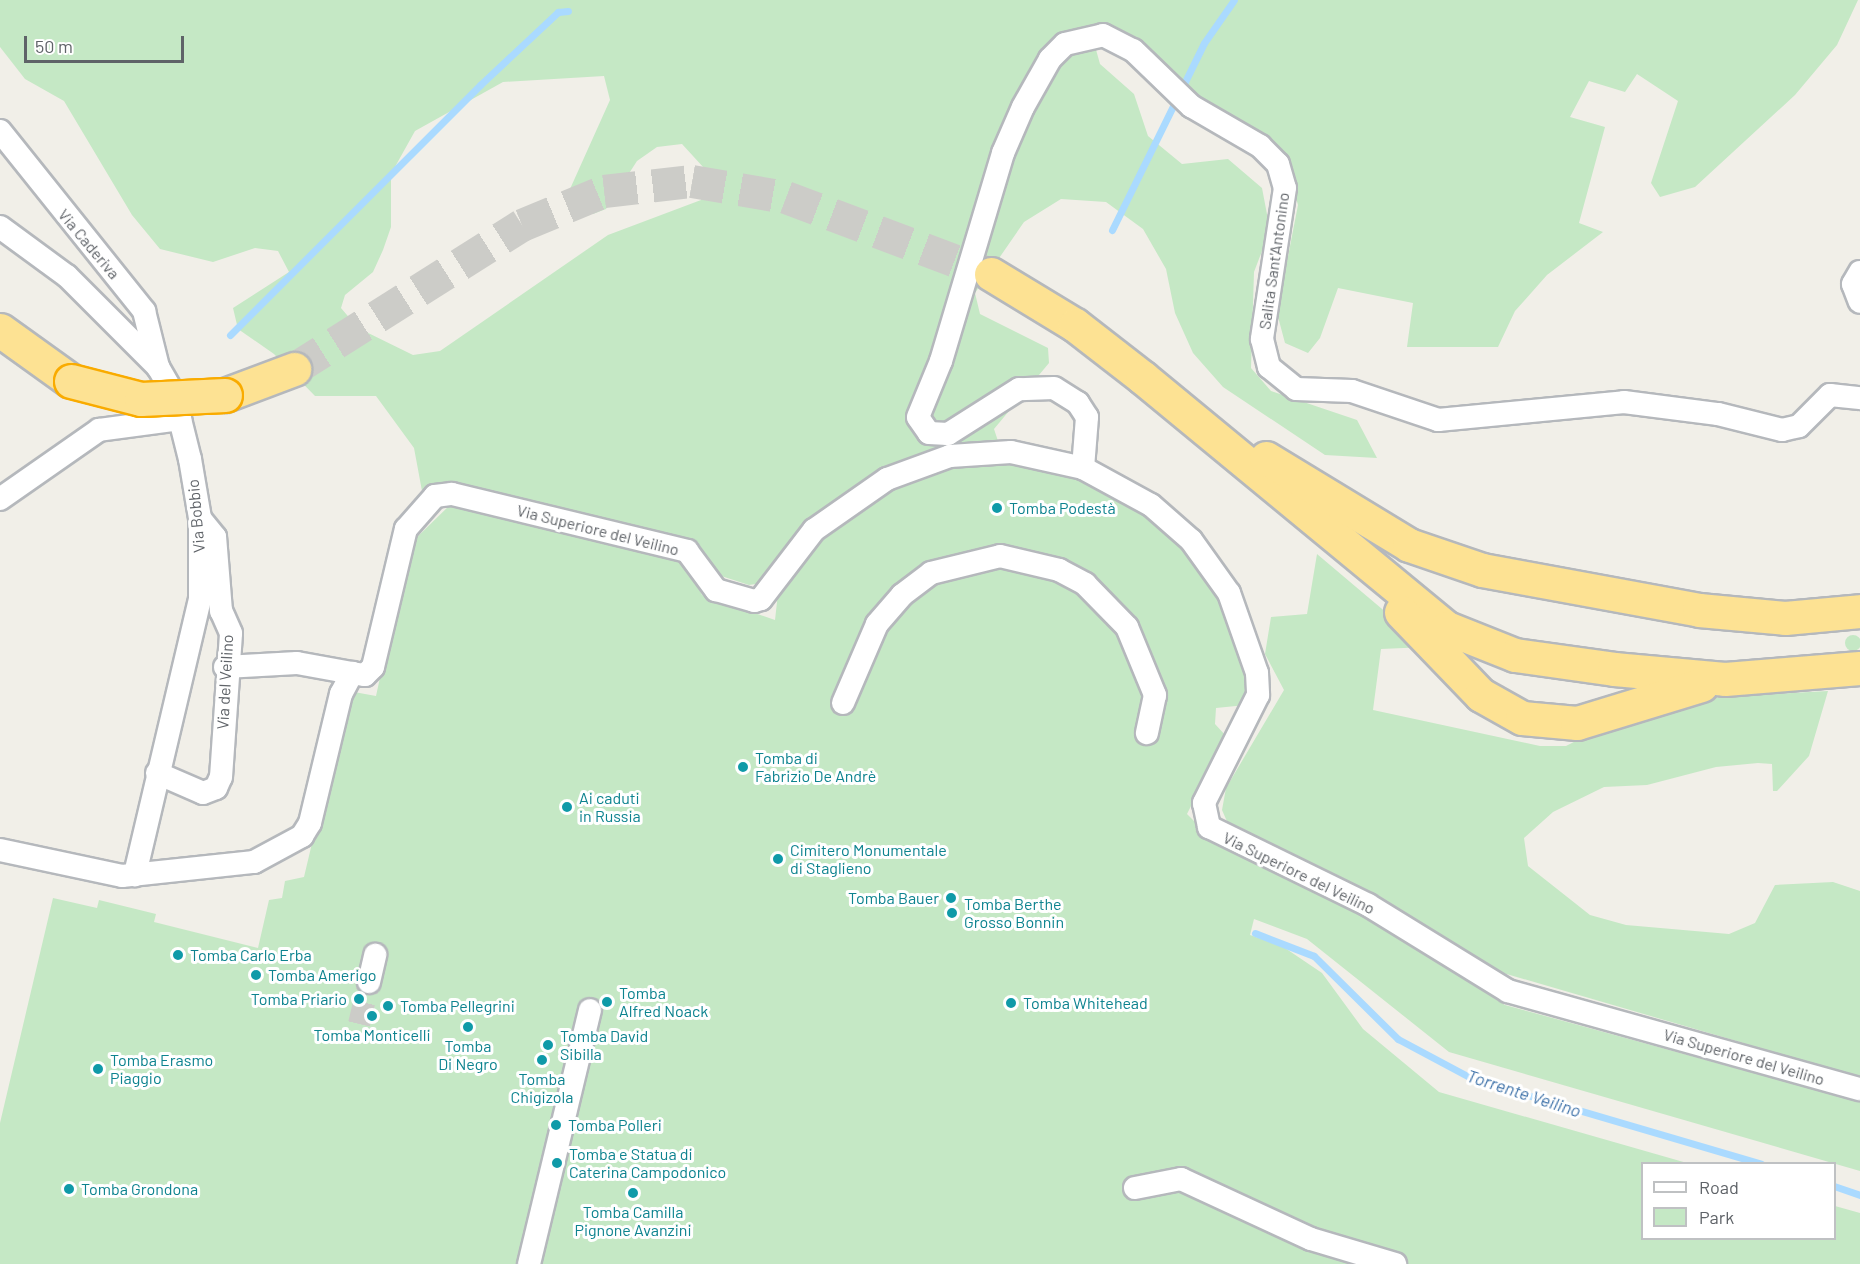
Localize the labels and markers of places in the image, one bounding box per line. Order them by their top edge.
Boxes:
place label: Tomba Podestà [1009,498,1116,518]
marker: Tomba Podestà [990,501,1004,515]
place label: Tomba di Fabrizio De Andrè [755,748,876,786]
marker: Tomba di Fabrizio De Andrè [736,760,750,774]
place label: Ai caduti in Russia [579,788,641,826]
marker: Ai caduti in Russia [560,800,574,814]
place label: Cimitero Monumentale di Staglieno [790,840,947,878]
marker: Cimitero Monumentale di Staglieno [771,852,785,866]
place label: Tomba Bauer [848,888,939,908]
marker: Tomba Bauer [944,891,958,905]
place label: Tomba Berthe Grosso Bonnin [964,894,1064,932]
marker: Tomba Berthe Grosso Bonnin [945,906,959,920]
place label: Tomba Carlo Erba [190,945,312,965]
marker: Tomba Carlo Erba [171,948,185,962]
place label: Tomba Amerigo [268,965,377,985]
marker: Tomba Amerigo [249,968,263,982]
place label: Tomba Alfred Noack [619,983,708,1021]
place label: Tomba Priario [251,989,347,1009]
marker: Tomba Priario [352,992,366,1006]
place label: Tomba Whitehead [1023,993,1148,1013]
marker: Tomba Alfred Noack [600,995,614,1009]
place label: Tomba Pellegrini [400,996,515,1016]
marker: Tomba Whitehead [1004,996,1018,1010]
marker: Tomba Pellegrini [381,999,395,1013]
marker: Tomba Monticelli [365,1009,379,1023]
marker: Tomba Di Negro [461,1020,475,1034]
place label: Tomba Monticelli [314,1025,430,1045]
place label: Tomba David Sibilla [560,1026,648,1064]
place label: Tomba Di Negro [438,1036,498,1074]
marker: Tomba David Sibilla [541,1038,555,1052]
place label: Tomba Erasmo Piaggio [110,1050,213,1088]
marker: Tomba Chigizola [535,1053,549,1067]
marker: Tomba Erasmo Piaggio [91,1062,105,1076]
place label: Tomba Chigizola [511,1069,573,1107]
place label: Tomba Polleri [568,1115,662,1135]
marker: Tomba Polleri [549,1118,563,1132]
place label: Tomba e Statua di Caterina Campodonico [569,1144,726,1182]
marker: Tomba e Statua di Caterina Campodonico [550,1156,564,1170]
place label: Tomba Grondona [81,1179,198,1199]
marker: Tomba Grondona [62,1182,76,1196]
marker: Tomba Camilla Pignone Avanzini [626,1186,640,1200]
place label: Tomba Camilla Pignone Avanzini [575,1202,691,1240]

